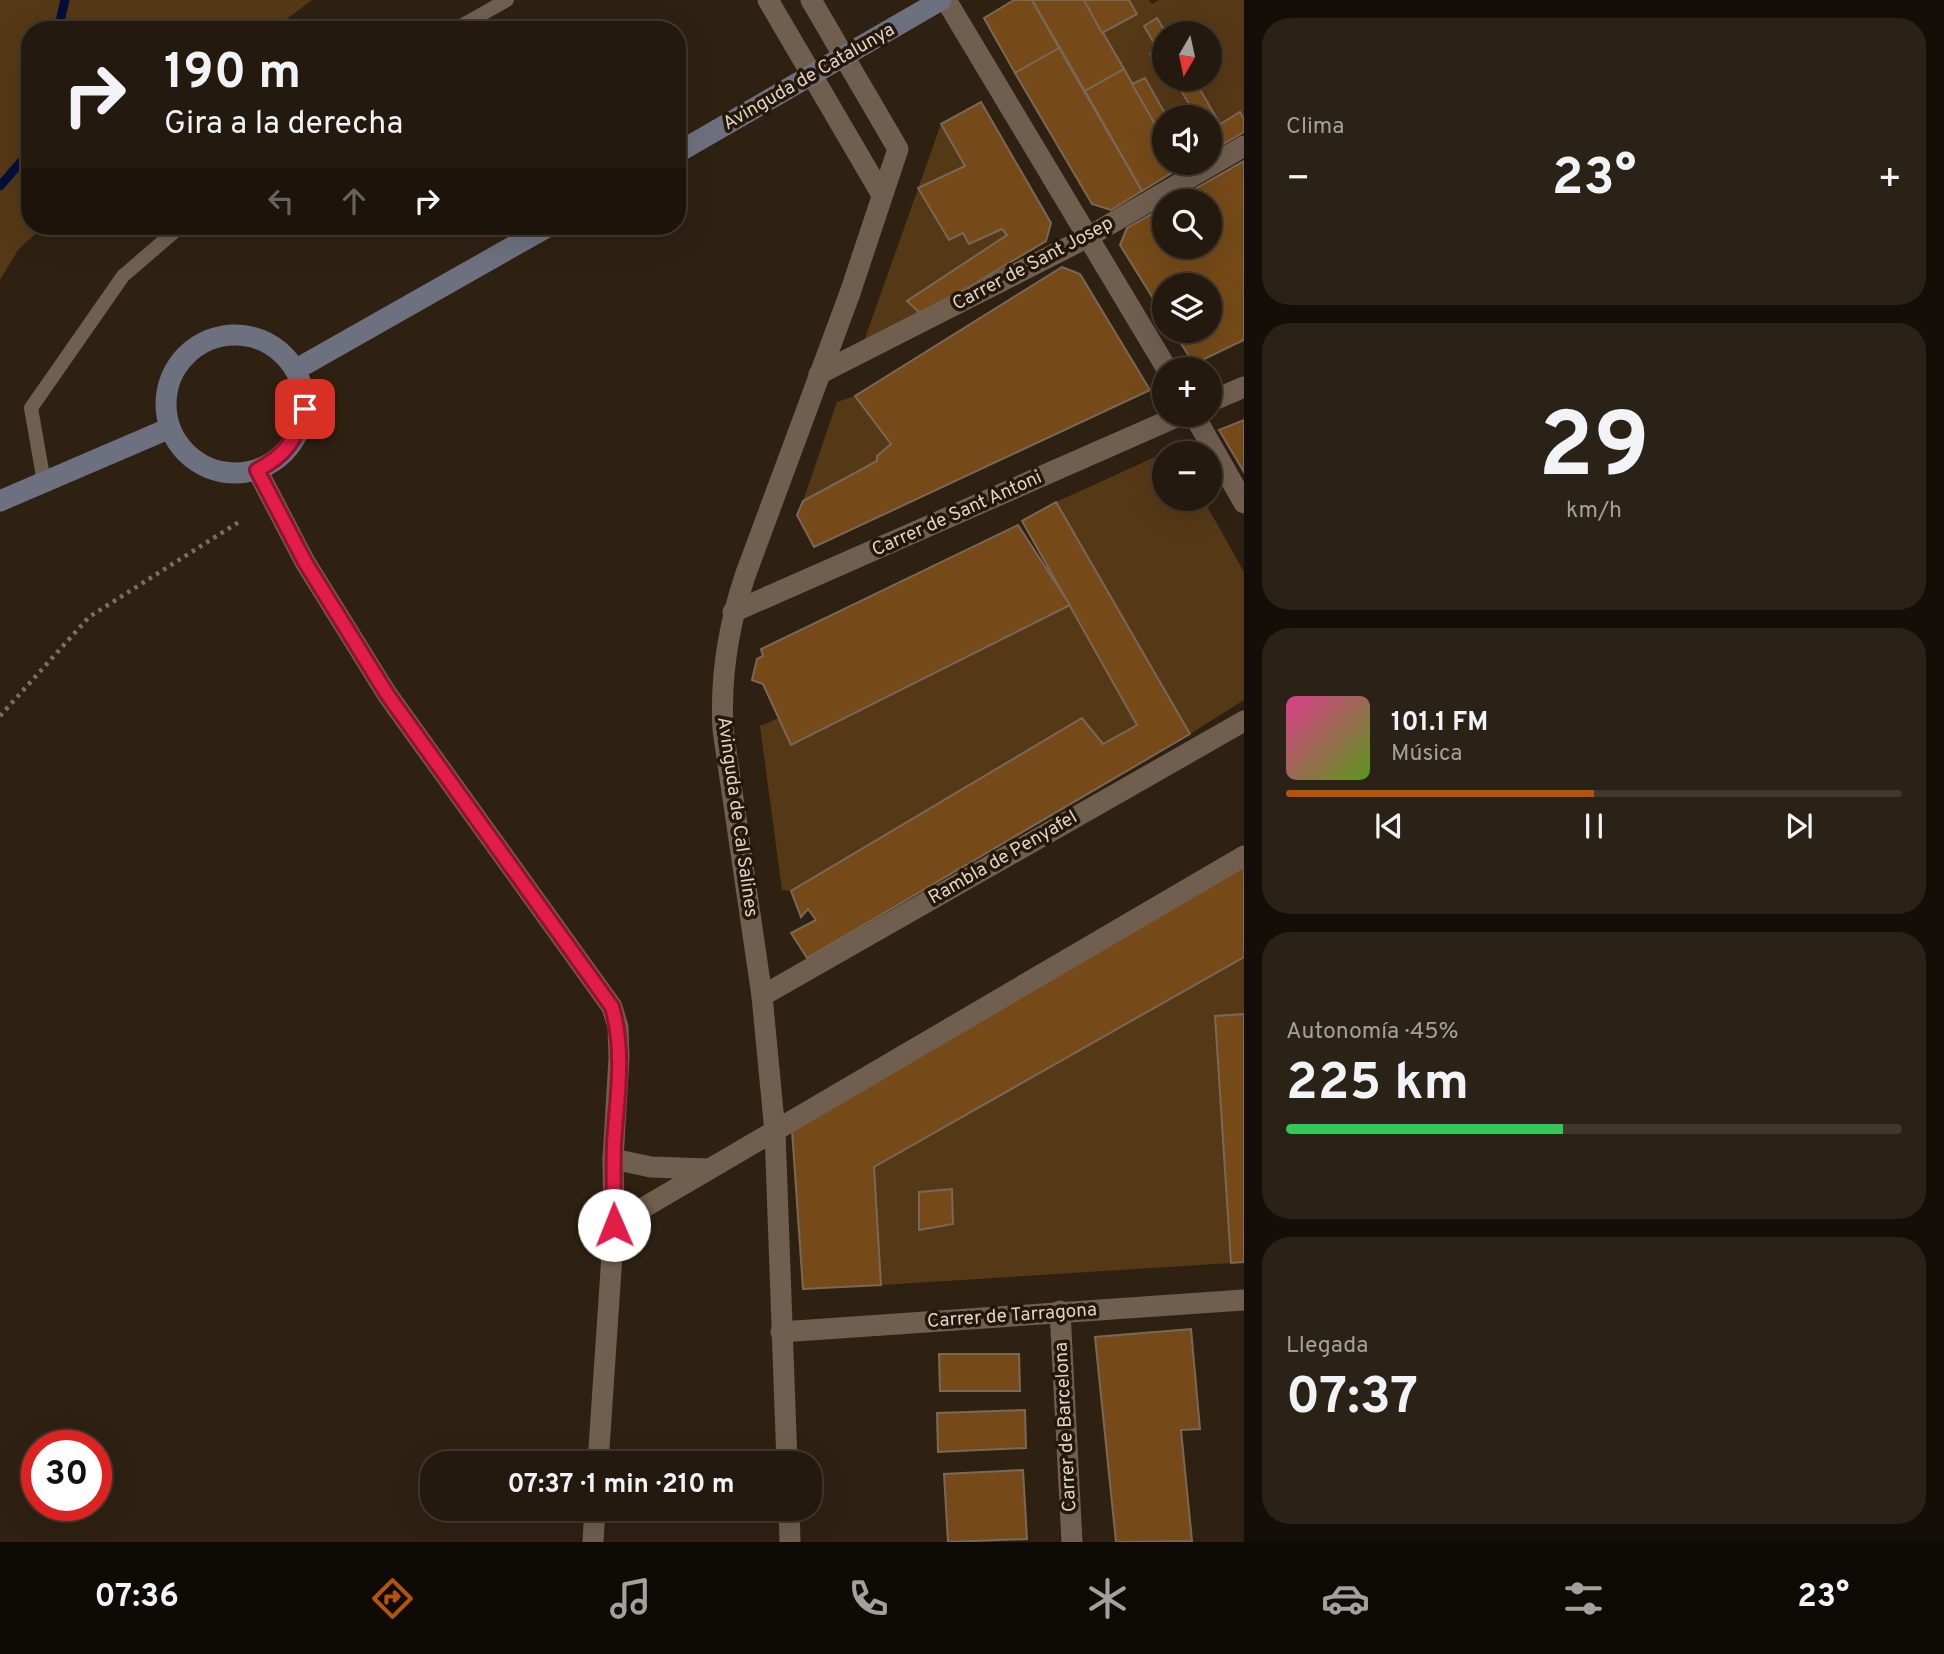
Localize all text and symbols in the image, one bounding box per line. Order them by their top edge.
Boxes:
street label: Avinguda de Catalunya [719,18,899,136]
north arrow [1152,21,1222,91]
map controls [1152,21,1222,511]
text: 190 m [164,44,301,106]
icon: right [49,49,140,140]
text: Gira a la derecha [164,105,403,145]
button: sound [1152,105,1222,175]
text: Clima [1286,113,1344,142]
text: 23° [1552,147,1636,213]
text: − [1286,156,1311,205]
text: + [1877,156,1902,205]
icon: left [262,182,300,220]
icon: ahead [335,182,373,220]
icon: right [408,182,446,220]
button: search [1152,189,1222,259]
street label: Carrer de Sant Josep [948,211,1118,317]
button: layers [1152,273,1222,343]
button: + [1152,357,1222,427]
pin [275,379,335,439]
icon: arrive [286,390,324,428]
text: 29 [1538,394,1650,509]
button: − [1152,441,1222,511]
street label: Carrer de Sant Antoni [868,466,1046,562]
text: km/h [1566,497,1622,526]
text: 101.1 FM [1391,707,1488,740]
street label: Avinguda de Cal Salines [711,715,763,919]
text: Música [1391,740,1462,769]
street label: Rambla de Penyafel [924,806,1082,910]
icon: previous [1370,807,1408,845]
icon: pause [1575,807,1613,845]
icon: next [1780,807,1818,845]
text: Autonomía · 45% [1286,1018,1458,1047]
text: 225 km [1286,1052,1469,1118]
position arrow [577,1188,651,1262]
street label: Carrer de Tarragona [926,1298,1098,1334]
text: Llegada [1286,1332,1368,1361]
street label: Carrer de Barcelona [1050,1341,1082,1513]
text: 07:37 [1286,1366,1418,1432]
speed limit sign: 30 [21,1430,112,1521]
text: 07:37 · 1 min · 210 m [507,1469,735,1502]
icon: directions [368,1574,417,1623]
icon: music [606,1574,655,1623]
icon: phone [844,1574,893,1623]
icon: climate [1083,1574,1132,1623]
icon: car [1321,1574,1370,1623]
icon: filters [1559,1574,1608,1623]
text: 07:36 [95,1578,179,1618]
text: 23° [1797,1578,1849,1618]

